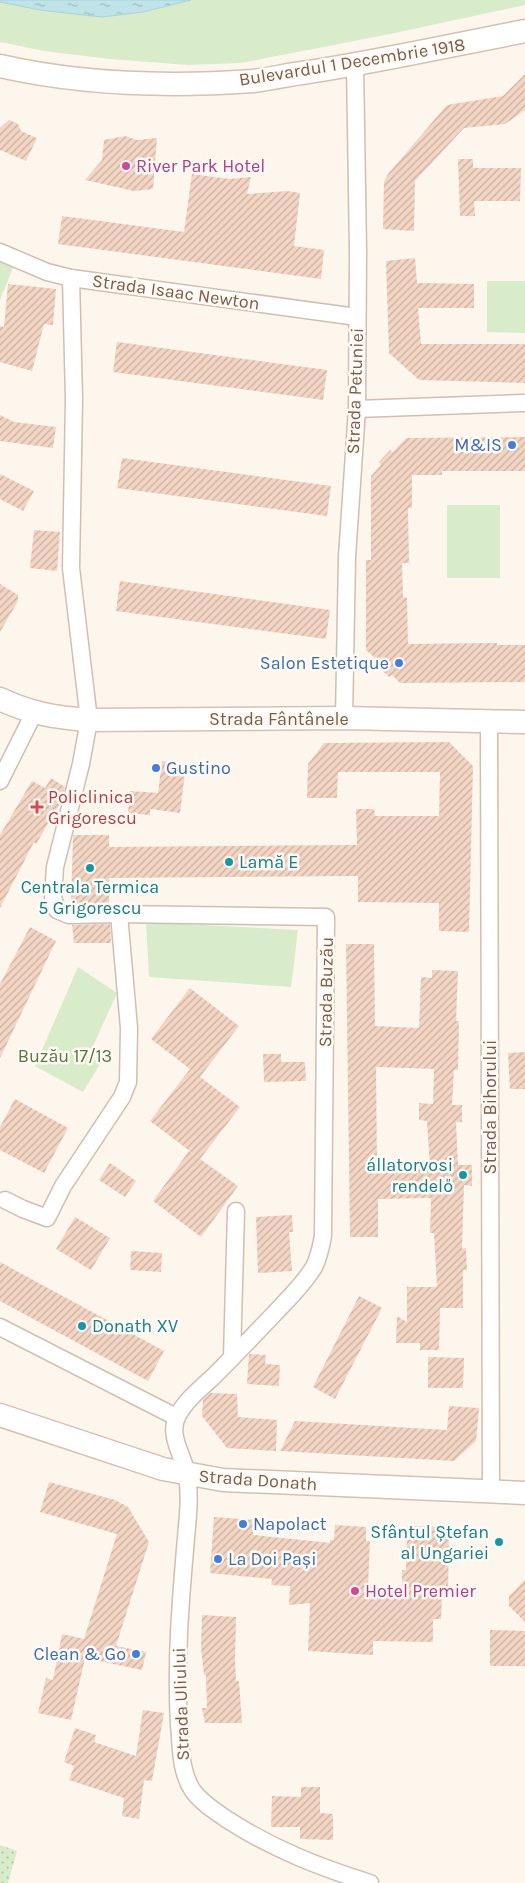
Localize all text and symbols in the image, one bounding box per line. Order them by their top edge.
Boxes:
street label: Bulevardul 1 Decembrie 1918 [237,33,467,91]
place label: River Park Hotel [136,155,265,177]
marker: River Park Hotel [120,160,132,172]
street label: Strada Isaac Newton [91,269,261,315]
street label: Strada Petuniei [342,327,368,455]
place label: M&IS [454,434,502,456]
marker: M&IS [506,439,518,451]
place label: Salon Estetique [260,652,389,674]
marker: Salon Estetique [393,657,405,669]
street label: Strada Fântânele [209,708,349,730]
place label: Gustino [166,757,231,779]
marker: Gustino [150,762,162,774]
place label: Policlinica Grigorescu [48,786,137,829]
marker: Policlinica Grigorescu [30,800,44,814]
place label: Lamă E [239,851,298,873]
marker: Lamă E [223,856,235,868]
marker: Centrala Termica 5 Grigorescu [84,862,96,874]
place label: Centrala Termica 5 Grigorescu [21,876,159,919]
street label: Strada Buzău [314,937,338,1047]
street label: Strada Bihorului [479,1040,501,1174]
park label: Buzău 17/13 [18,1045,112,1067]
place label: állatorvosi rendelő [366,1154,453,1197]
marker: állatorvosi rendelő [457,1169,469,1181]
place label: Donath XV [92,1315,178,1337]
marker: Donath XV [76,1320,88,1332]
street label: Strada Donath [198,1465,318,1495]
place label: Napolact [253,1513,327,1535]
marker: Napolact [237,1518,249,1530]
place label: Sfântul Ștefan al Ungariei [370,1521,489,1564]
marker: Sfântul Ștefan al Ungariei [493,1536,505,1548]
place label: La Doi Pași [228,1548,317,1570]
marker: La Doi Pași [212,1553,224,1565]
place label: Hotel Premier [365,1580,476,1602]
marker: Hotel Premier [349,1585,361,1597]
place label: Clean & Go [33,1643,126,1665]
street label: Strada Uliului [168,1647,194,1761]
marker: Clean & Go [130,1648,142,1660]

